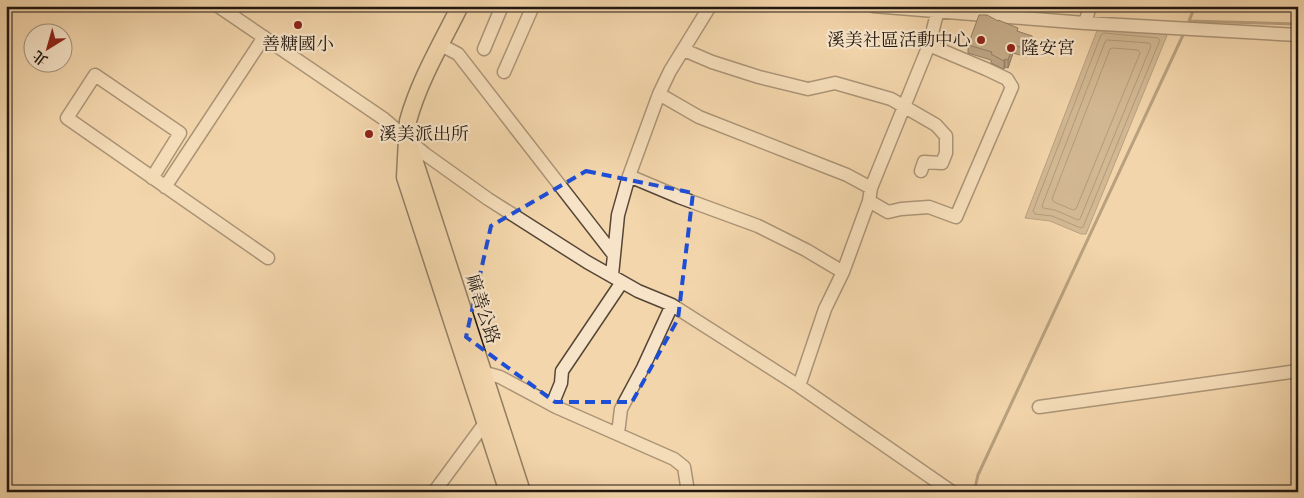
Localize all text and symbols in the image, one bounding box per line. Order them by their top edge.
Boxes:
marker: 善糖國小 [292,19,304,31]
north arrow [22,22,72,72]
place label: 溪美社區活動中心 [827,30,971,52]
place label: 善糖國小 [262,34,334,56]
marker: 溪美社區活動中心 [975,34,987,46]
place label: 隆安宮 [1021,38,1075,60]
marker: 隆安宮 [1005,42,1017,54]
text: 北 [30,46,52,69]
place label: 溪美派出所 [379,124,469,146]
marker: 溪美派出所 [363,128,375,140]
street label: 麻善公路 [460,272,504,347]

